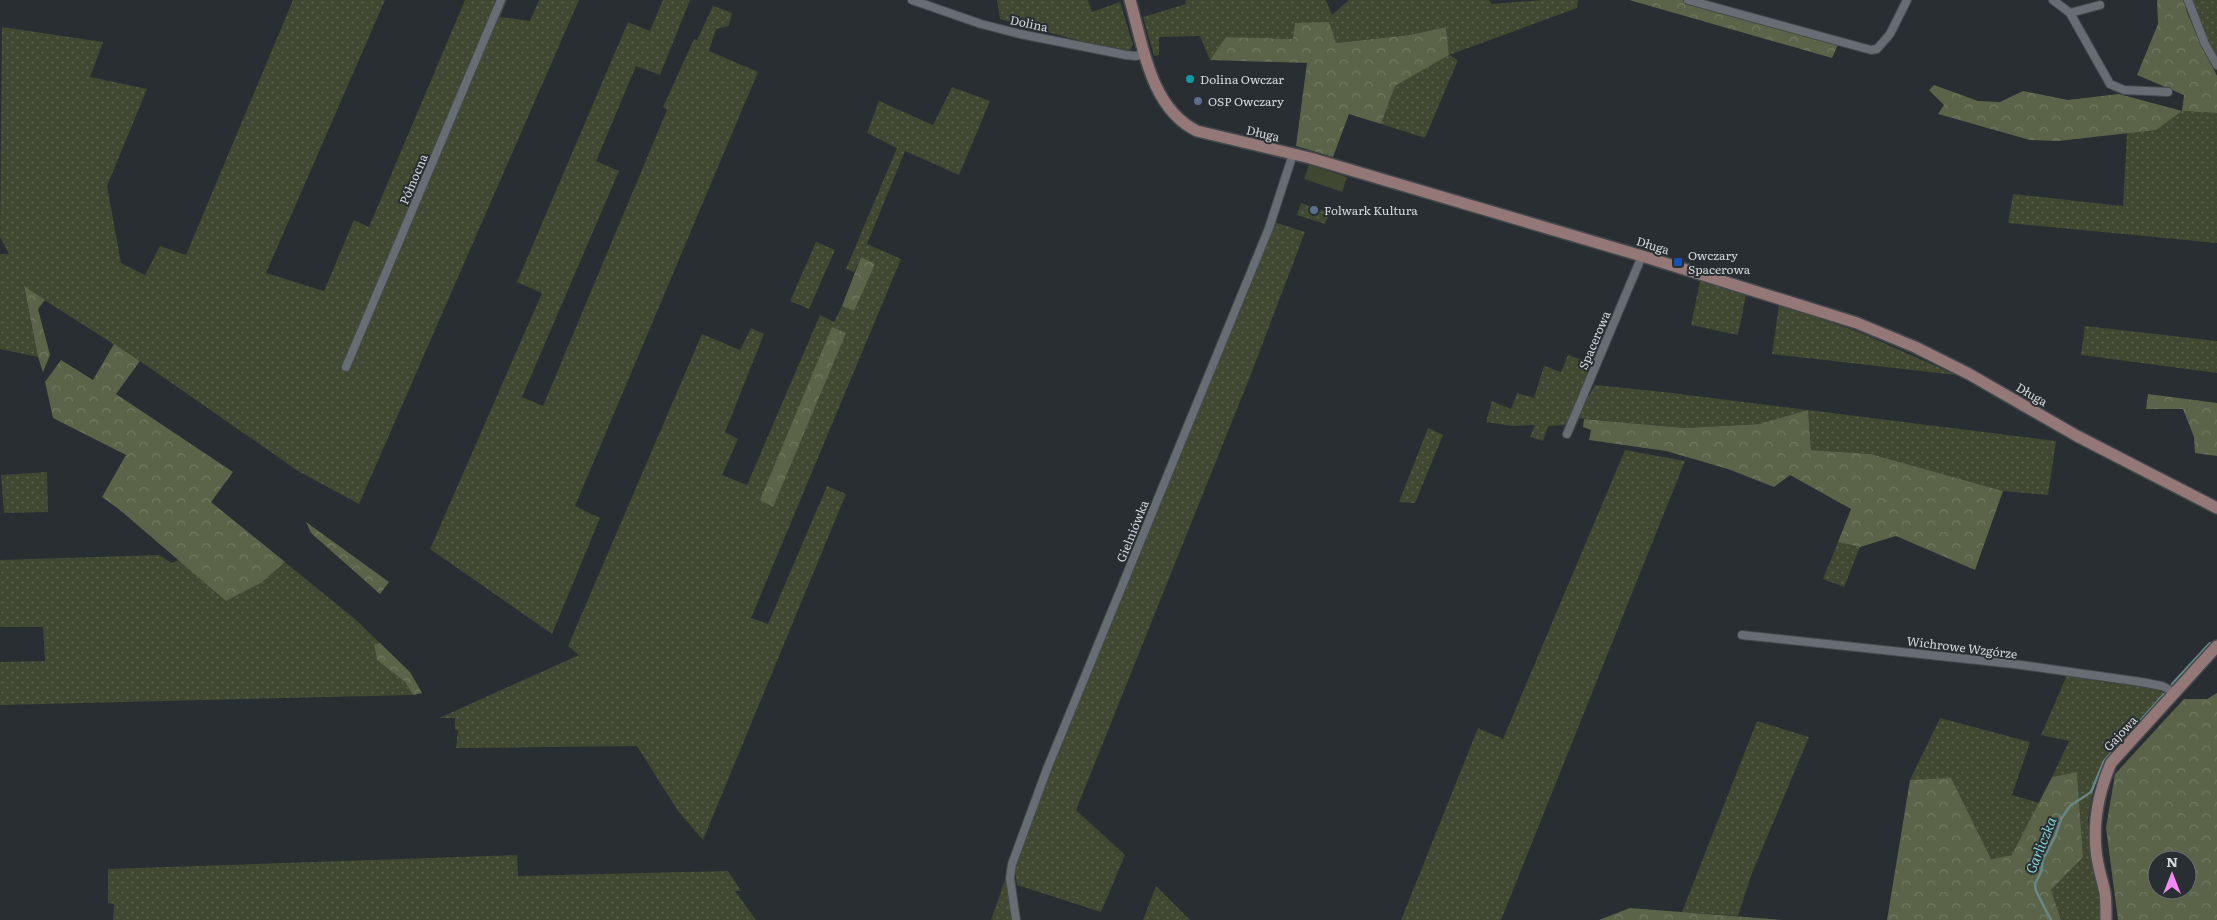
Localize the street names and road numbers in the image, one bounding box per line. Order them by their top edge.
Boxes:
street label: Dolina [1008,10,1050,36]
street label: Długa [1245,120,1282,146]
street label: Północna [394,150,432,207]
street label: Długa [1634,231,1672,259]
street label: Spacerowa [1574,307,1615,372]
street label: Długa [2013,378,2052,410]
street label: Gielniówka [1111,497,1153,565]
street label: Wichrowe Wzgórze [1906,631,2018,663]
street label: Gajowa [2099,711,2141,755]

